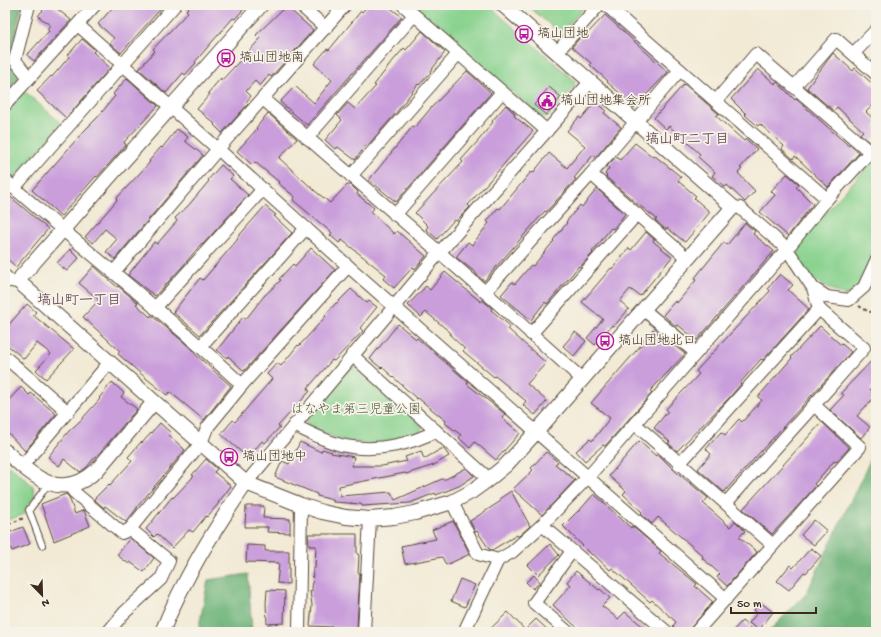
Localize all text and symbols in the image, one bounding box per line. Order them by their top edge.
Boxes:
bus stop icon: 塙山団地 [514,24,534,44]
place label: 塙山団地 [537,26,589,42]
bus stop icon: 塙山団地南 [216,48,236,68]
place label: 塙山団地南 [239,50,304,66]
public building icon: 塙山団地集会所 [537,91,557,111]
place label: 塙山団地集会所 [560,93,651,109]
district label: 塙山町二丁目 [645,132,729,149]
district label: 塙山町一丁目 [37,293,121,310]
bus stop icon: 塙山団地北口 [595,331,615,351]
place label: 塙山団地北口 [618,333,696,349]
park label: はなやま第三児童公園 [291,402,421,418]
bus stop icon: 塙山団地中 [219,447,239,467]
place label: 塙山団地中 [242,449,307,465]
north arrow [22,575,62,615]
scale bar [731,589,816,615]
text: N [39,595,51,609]
text: 50 m [737,598,762,612]

